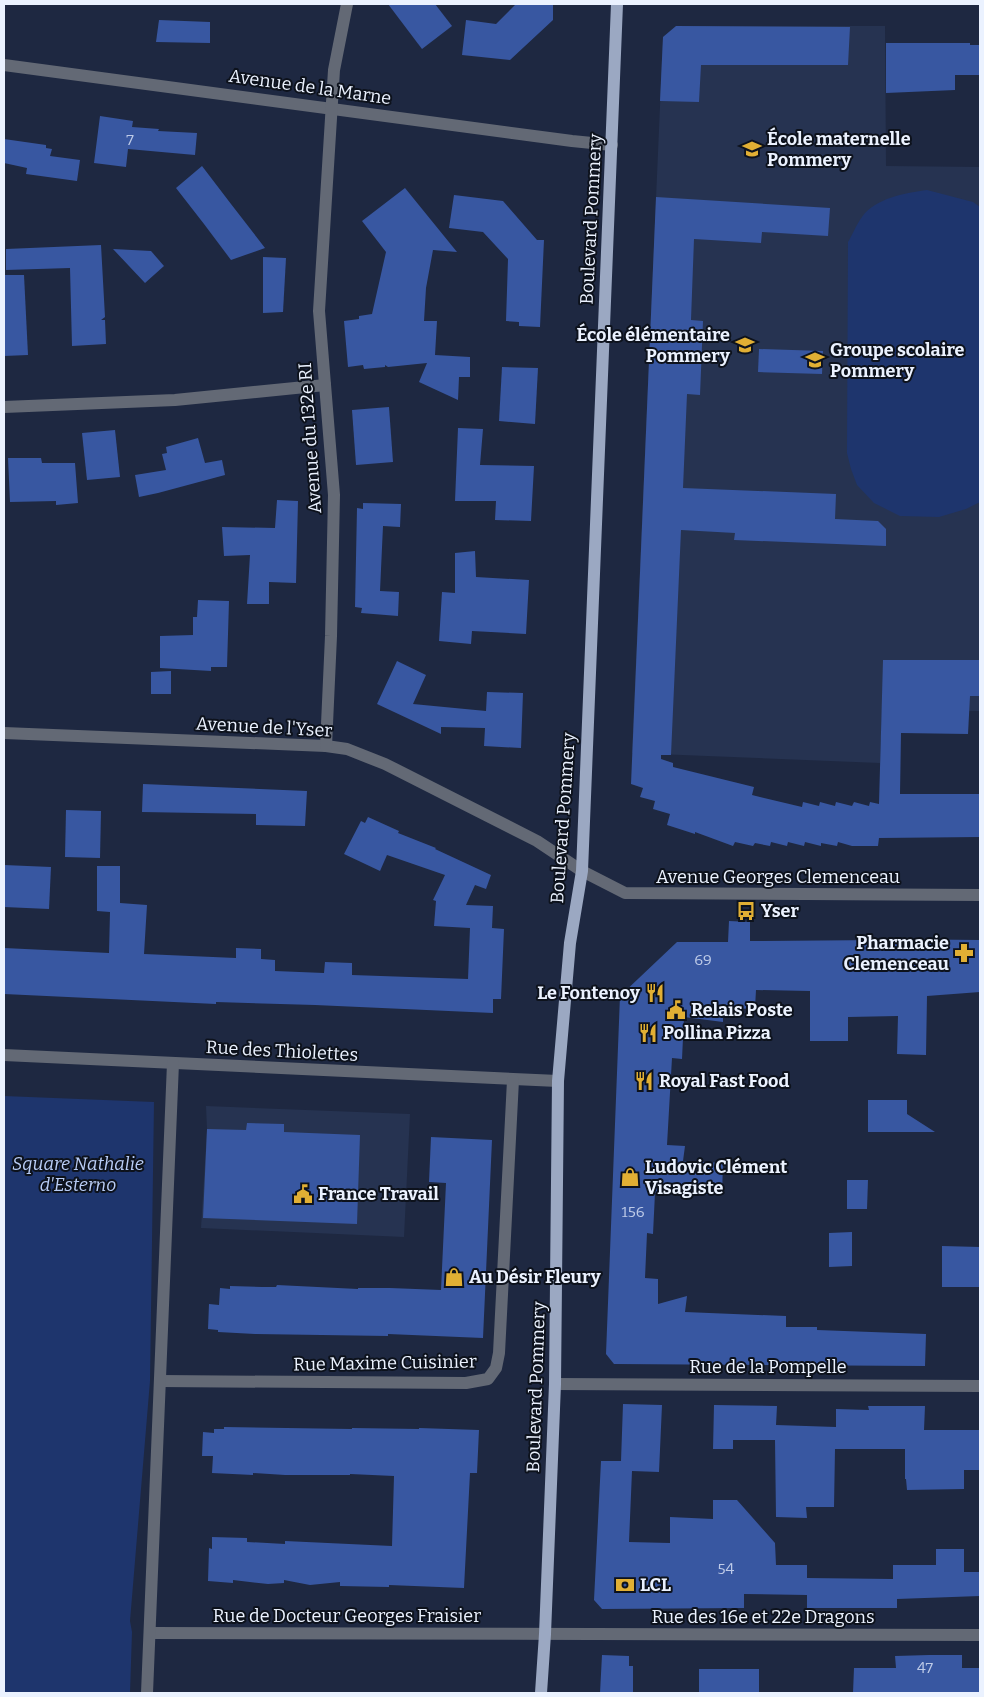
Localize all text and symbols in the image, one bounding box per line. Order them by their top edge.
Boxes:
street label: Avenue de la Marne [227,65,393,109]
place label: École maternelle Pommery [767,127,911,171]
house number: 7 [126,131,134,149]
street label: Boulevard Pommery [576,133,606,305]
school or university icon: École maternelle Pommery [741,138,763,160]
place label: École élémentaire Pommery [576,323,731,367]
school or university icon: École élémentaire Pommery [734,334,756,356]
place label: Groupe scolaire Pommery [830,339,965,382]
school or university icon: Groupe scolaire Pommery [804,349,826,371]
street label: Avenue du 132e RI [294,362,326,514]
street label: Avenue de l'Yser [195,712,333,742]
street label: Boulevard Pommery [546,731,580,904]
street label: Avenue Georges Clemenceau [656,866,900,888]
bus stop icon: Yser [735,900,757,922]
place label: Yser [761,900,799,922]
place label: Pharmacie Clemenceau [844,932,950,975]
pharmacy icon: Pharmacie Clemenceau [953,942,975,964]
house number: 69 [694,951,712,969]
place label: Le Fontenoy [537,982,641,1004]
restaurant icon: Le Fontenoy [644,982,666,1004]
public building icon: Relais Poste [665,999,687,1021]
place label: Relais Poste [691,999,793,1021]
restaurant icon: Pollina Pizza [637,1022,659,1044]
place label: Pollina Pizza [663,1022,771,1044]
street label: Rue des Thiolettes [205,1036,359,1066]
restaurant icon: Royal Fast Food [633,1070,655,1092]
place label: Royal Fast Food [659,1070,789,1092]
park label: Square Nathalie d'Esterno [12,1153,144,1196]
place label: Ludovic Clément Visagiste [645,1156,787,1199]
shop icon: Ludovic Clément Visagiste [619,1166,641,1188]
public building icon: France Travail [292,1183,314,1205]
place label: France Travail [318,1183,439,1205]
house number: 156 [622,1203,645,1221]
shop icon: Au Désir Fleury [443,1266,465,1288]
place label: Au Désir Fleury [469,1266,602,1288]
street label: Boulevard Pommery [522,1301,550,1473]
street label: Rue Maxime Cuisinier [293,1350,477,1376]
street label: Rue de la Pompelle [689,1356,847,1378]
house number: 54 [718,1560,735,1578]
bank icon: LCL [614,1574,636,1596]
place label: LCL [640,1574,671,1596]
street label: Rue de Docteur Georges Fraisier [213,1605,481,1627]
street label: Rue des 16e et 22e Dragons [651,1606,875,1628]
house number: 47 [917,1659,934,1677]

